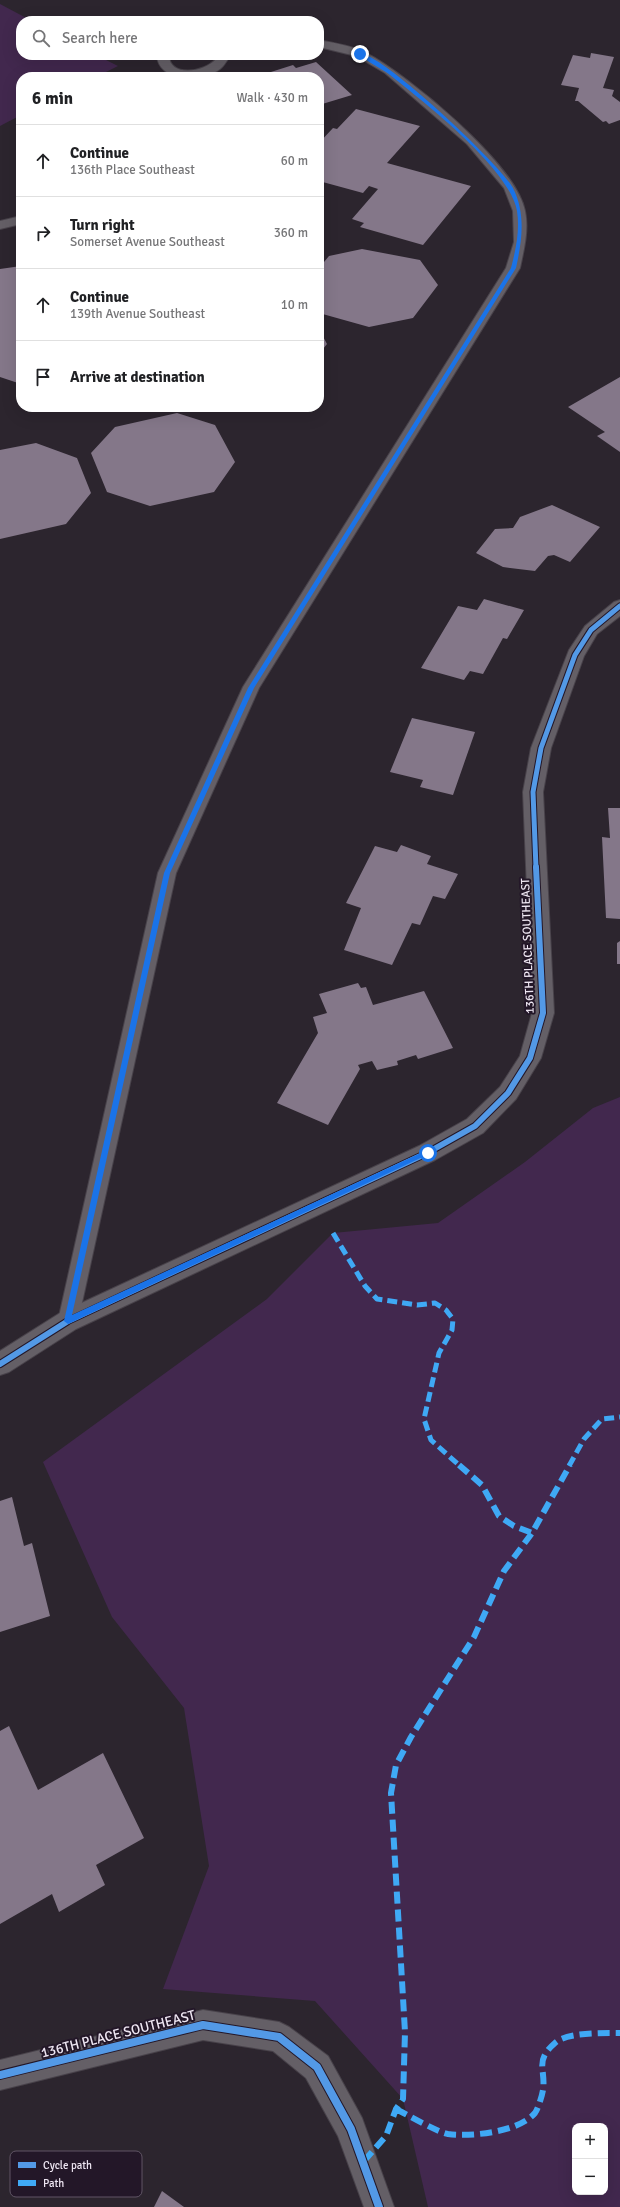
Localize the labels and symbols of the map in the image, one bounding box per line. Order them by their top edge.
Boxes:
route end [351,45,369,63]
street label: 136TH PLACE SOUTHEAST [518,878,538,1014]
route start [419,1144,437,1162]
street label: 136TH PLACE SOUTHEAST [39,2007,197,2061]
legend [10,2151,142,2197]
text: Cycle path [43,2159,92,2172]
text: Path [43,2177,64,2190]

